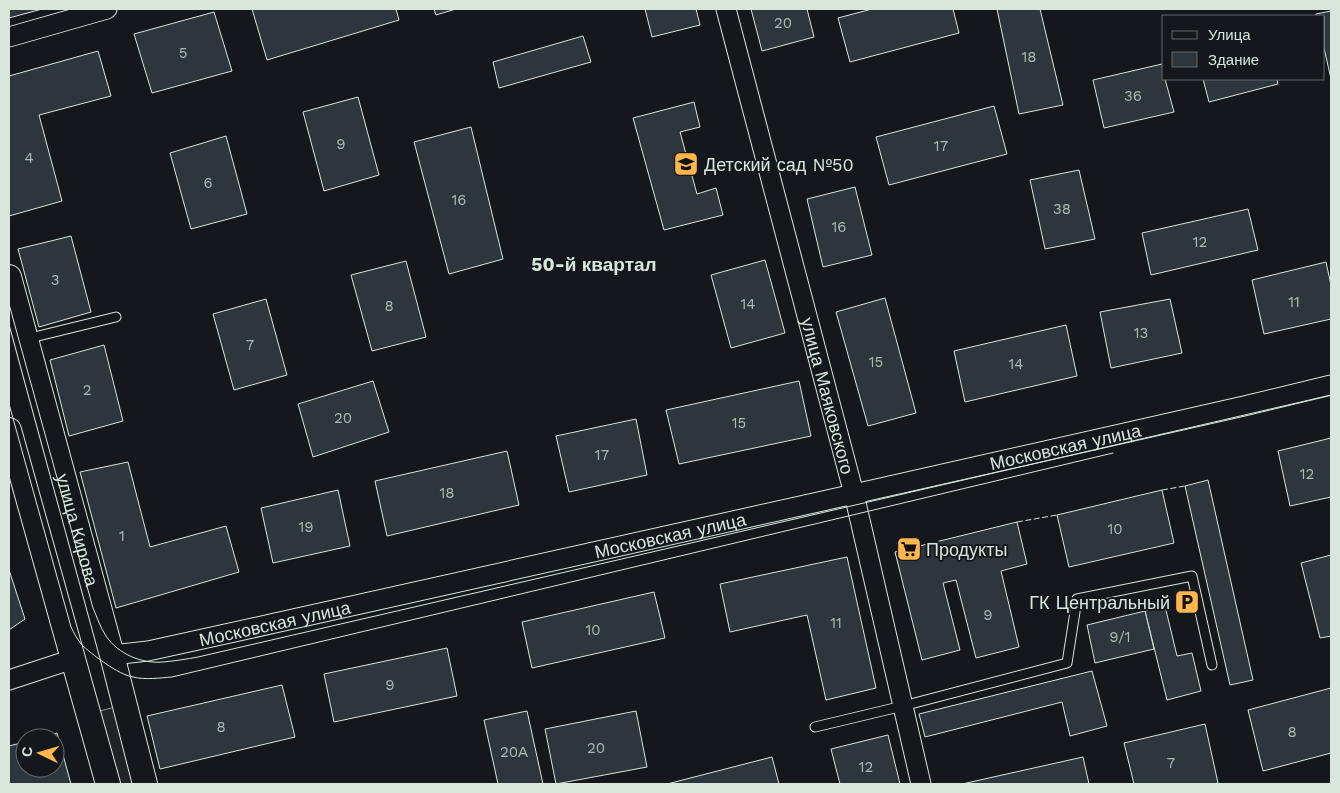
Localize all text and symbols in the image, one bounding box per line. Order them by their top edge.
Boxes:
house number: 20 [774,14,792,32]
legend [1162,15,1325,80]
text: Улица [1208,26,1251,44]
house number: 5 [179,44,187,62]
house number: 18 [1021,48,1037,66]
text: Здание [1208,51,1259,69]
house number: 36 [1124,87,1142,105]
house number: 9 [336,135,346,153]
house number: 17 [934,137,948,155]
house number: 4 [24,149,34,167]
school or university icon: Детский сад №50 [673,151,699,177]
place label: Детский сад №50 [704,154,854,175]
house number: 6 [203,174,213,192]
house number: 16 [452,191,466,209]
house number: 38 [1053,200,1071,218]
house number: 16 [832,218,846,236]
house number: 12 [1193,233,1207,251]
district label: 50-й квартал [531,253,657,276]
house number: 3 [51,271,59,289]
house number: 11 [1288,293,1300,311]
house number: 14 [740,295,756,313]
house number: 8 [384,297,394,315]
street label: улица Маяковского [797,315,859,476]
house number: 13 [1134,324,1148,342]
house number: 7 [246,336,254,354]
house number: 15 [869,353,883,371]
house number: 14 [1008,355,1024,373]
house number: 2 [83,381,91,399]
house number: 20 [334,409,352,427]
house number: 15 [732,414,746,432]
street label: Московская улица [988,419,1144,474]
house number: 17 [595,446,609,464]
house number: 12 [1300,465,1314,483]
street label: улица Кирова [53,471,103,589]
house number: 18 [439,484,455,502]
street label: Московская улица [592,508,749,562]
house number: 19 [298,518,314,536]
house number: 10 [1107,520,1123,538]
house number: 1 [119,527,125,545]
supermarket icon: Продукты [896,536,922,562]
place label: Продукты [926,539,1007,560]
parking icon: ГК Центральный [1174,589,1200,615]
place label: ГК Центральный [1029,592,1170,613]
street label: Московская улица [197,596,353,650]
house number: 9 [983,606,993,624]
house number: 11 [830,614,842,632]
house number: 10 [585,621,601,639]
house number: 9/1 [1109,628,1131,646]
house number: 9 [385,676,395,694]
house number: 8 [216,718,226,736]
house number: 8 [1287,723,1297,741]
north arrow [15,728,65,778]
house number: 20 [587,739,605,757]
house number: 20А [500,743,528,761]
text: С [19,746,35,758]
house number: 7 [1167,754,1175,772]
house number: 12 [859,758,873,776]

